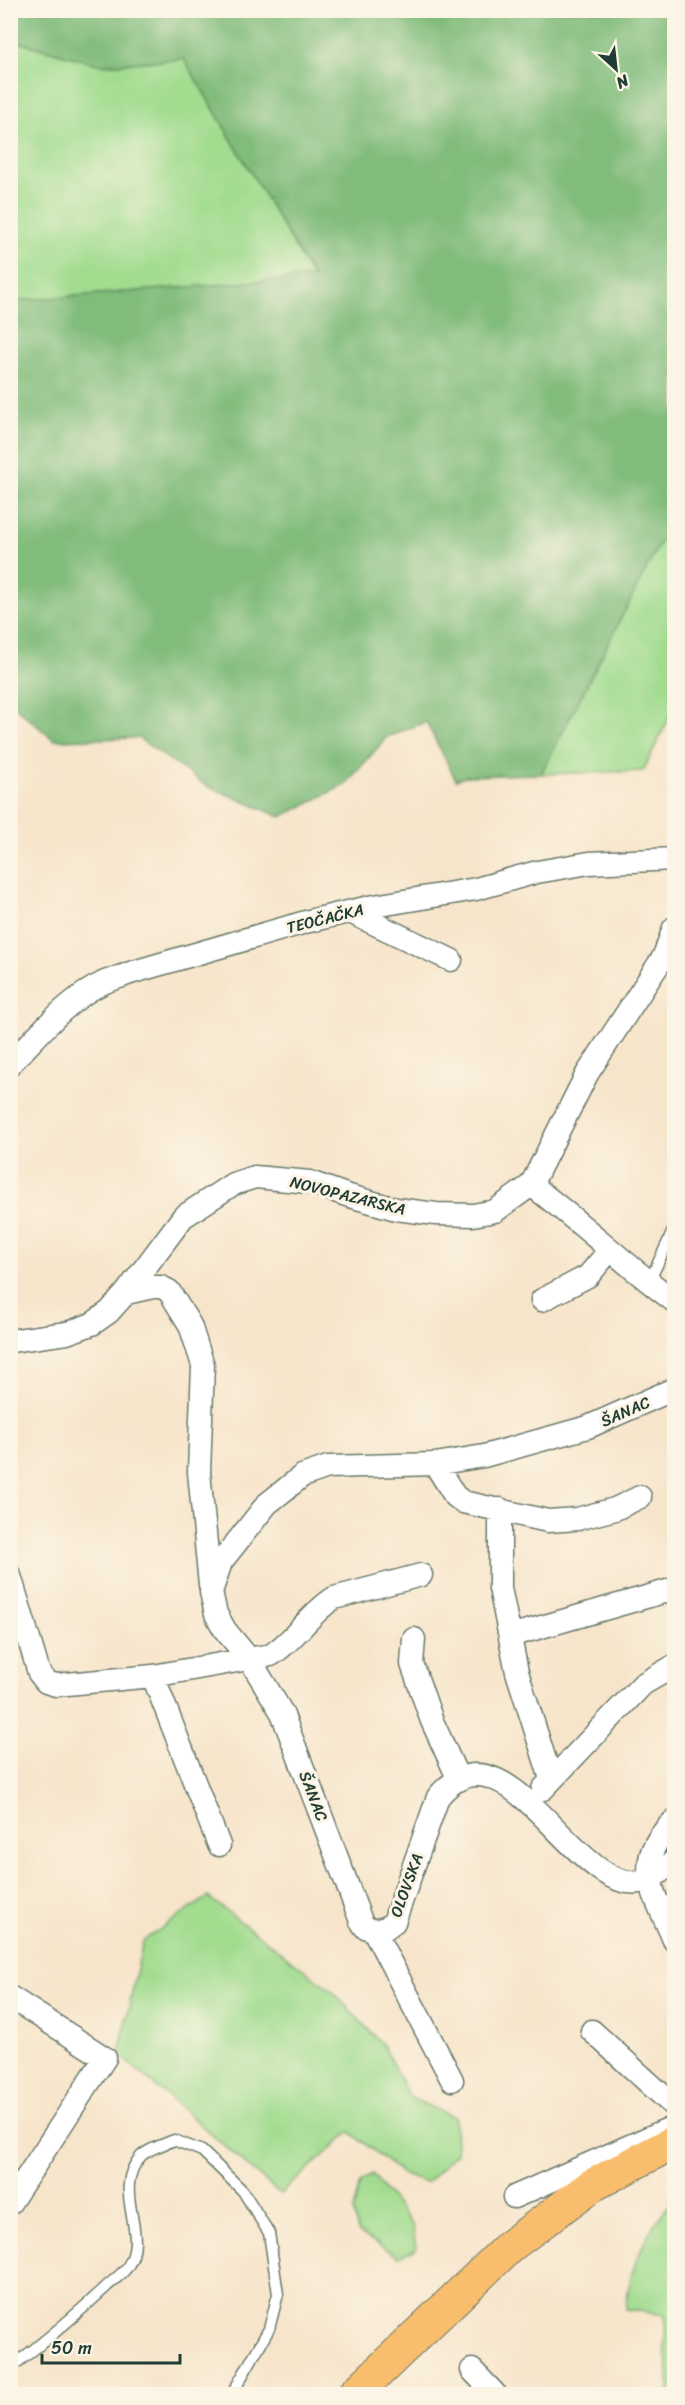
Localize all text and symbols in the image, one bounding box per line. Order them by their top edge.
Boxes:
north arrow [586,39,646,99]
text: N [610,66,635,98]
street label: TEOČAČKA [283,895,367,942]
street label: NOVOPAZARSKA [287,1167,409,1224]
street label: ŠANAC [596,1388,655,1435]
street label: ŠANAC [291,1767,336,1826]
street label: OLOVSKA [382,1849,431,1921]
scale bar [42,2327,180,2365]
text: 50 m [51,2332,92,2364]

